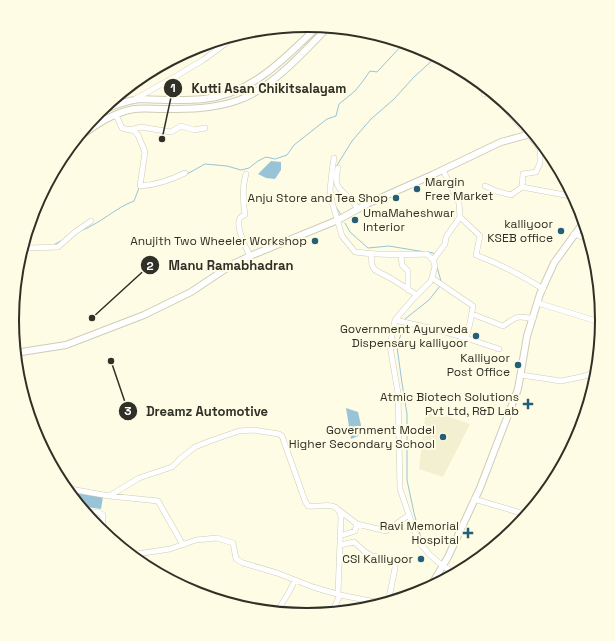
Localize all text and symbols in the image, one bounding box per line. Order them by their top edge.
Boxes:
callout: Kutti Asan Chikitsalayam [163,75,354,100]
text: 1 [170,80,176,96]
text: Kutti Asan Chikitsalayam [192,80,346,97]
place label: Margin Free Market [425,174,493,204]
marker: Margin Free Market [412,184,422,194]
place label: Anju Store and Tea Shop [248,190,388,206]
marker: Anju Store and Tea Shop [391,193,401,203]
place label: UmaMaheshwar Interior [363,205,455,235]
marker: UmaMaheshwar Interior [350,215,360,225]
place label: kalliyoor KSEB office [487,216,553,246]
marker: kalliyoor KSEB office [556,226,566,236]
place label: Anujith Two Wheeler Workshop [130,233,307,249]
marker: Anujith Two Wheeler Workshop [310,236,320,246]
callout: Manu Ramabhadran [140,253,301,278]
text: Manu Ramabhadran [168,257,294,274]
text: 2 [146,258,154,274]
place label: Government Ayurveda Dispensary kalliyoor [340,321,468,351]
marker: Government Ayurveda Dispensary kalliyoor [471,331,481,341]
place label: Kalliyoor Post Office [447,350,510,380]
marker: Kalliyoor Post Office [513,360,523,370]
place label: Atmic Biotech Solutions Pvt Ltd, R&D Lab [380,389,519,419]
marker: Atmic Biotech Solutions Pvt Ltd, R&D Lab [522,398,534,410]
callout: Dreamz Automotive [118,399,276,424]
text: 3 [124,403,132,419]
text: Dreamz Automotive [146,403,268,420]
place label: Government Model Higher Secondary School [289,422,435,452]
marker: Government Model Higher Secondary School [438,432,448,442]
place label: Ravi Memorial Hospital [380,518,459,548]
marker: Ravi Memorial Hospital [462,527,474,539]
place label: CSI Kalliyoor [342,551,413,567]
marker: CSI Kalliyoor [416,554,426,564]

